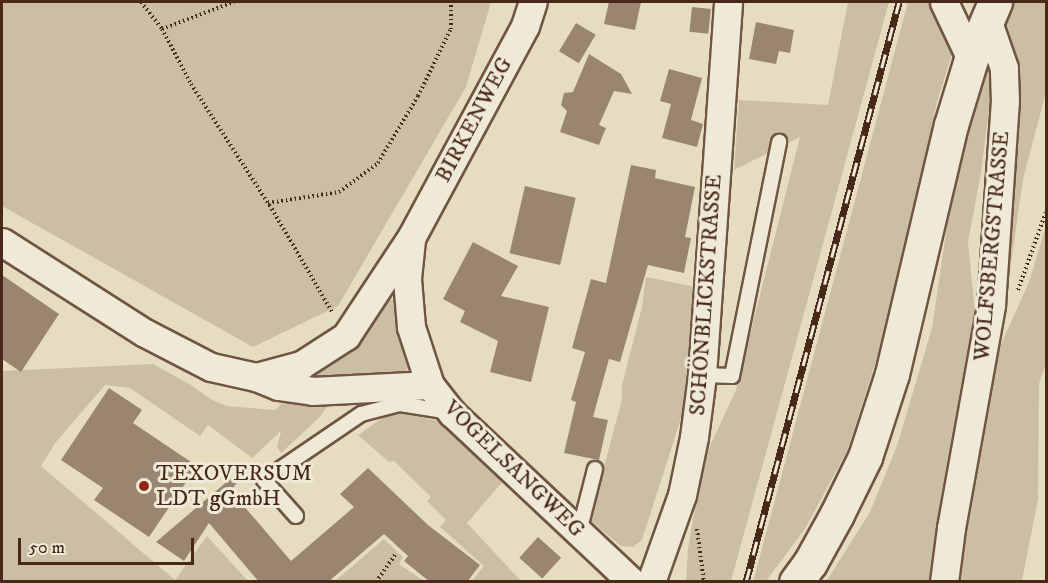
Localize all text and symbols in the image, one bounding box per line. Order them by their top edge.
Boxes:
street label: BIRKENWEG [430,53,518,187]
street label: WOLFSBERGSTRASSE [969,130,1015,362]
street label: SCHÖNBLICKSTRASSE [684,174,728,416]
street label: VOGELSANGWEG [438,395,590,543]
place label: TEXOVERSUM LDT gGmbH [156,460,312,512]
marker: TEXOVERSUM LDT gGmbH [137,479,151,493]
scale bar [21,526,196,564]
text: 50 m [29,537,65,559]

